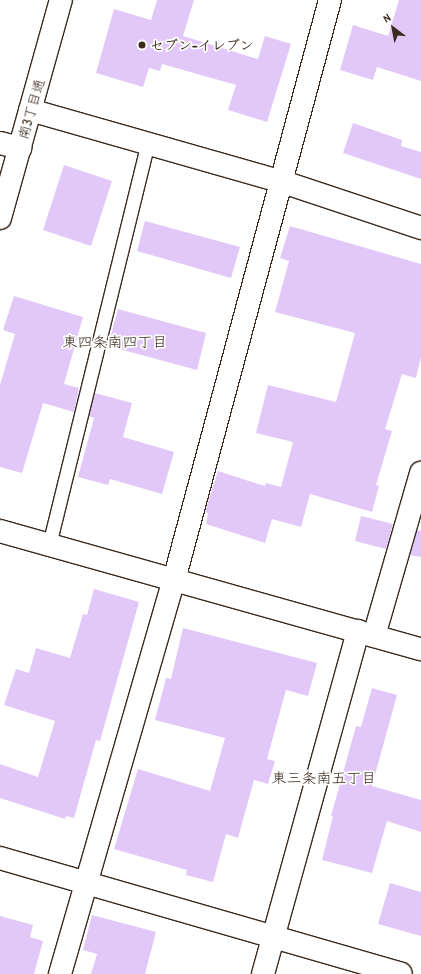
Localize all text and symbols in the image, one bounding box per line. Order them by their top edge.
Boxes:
north arrow [373,8,413,48]
text: N [380,10,393,25]
place label: セブン-イレブン [150,37,254,53]
marker: セブン-イレブン [137,40,147,50]
street label: 南3丁目通 [14,77,48,141]
district label: 東四条南四丁目 [63,333,167,351]
district label: 東三条南五丁目 [272,769,376,787]

